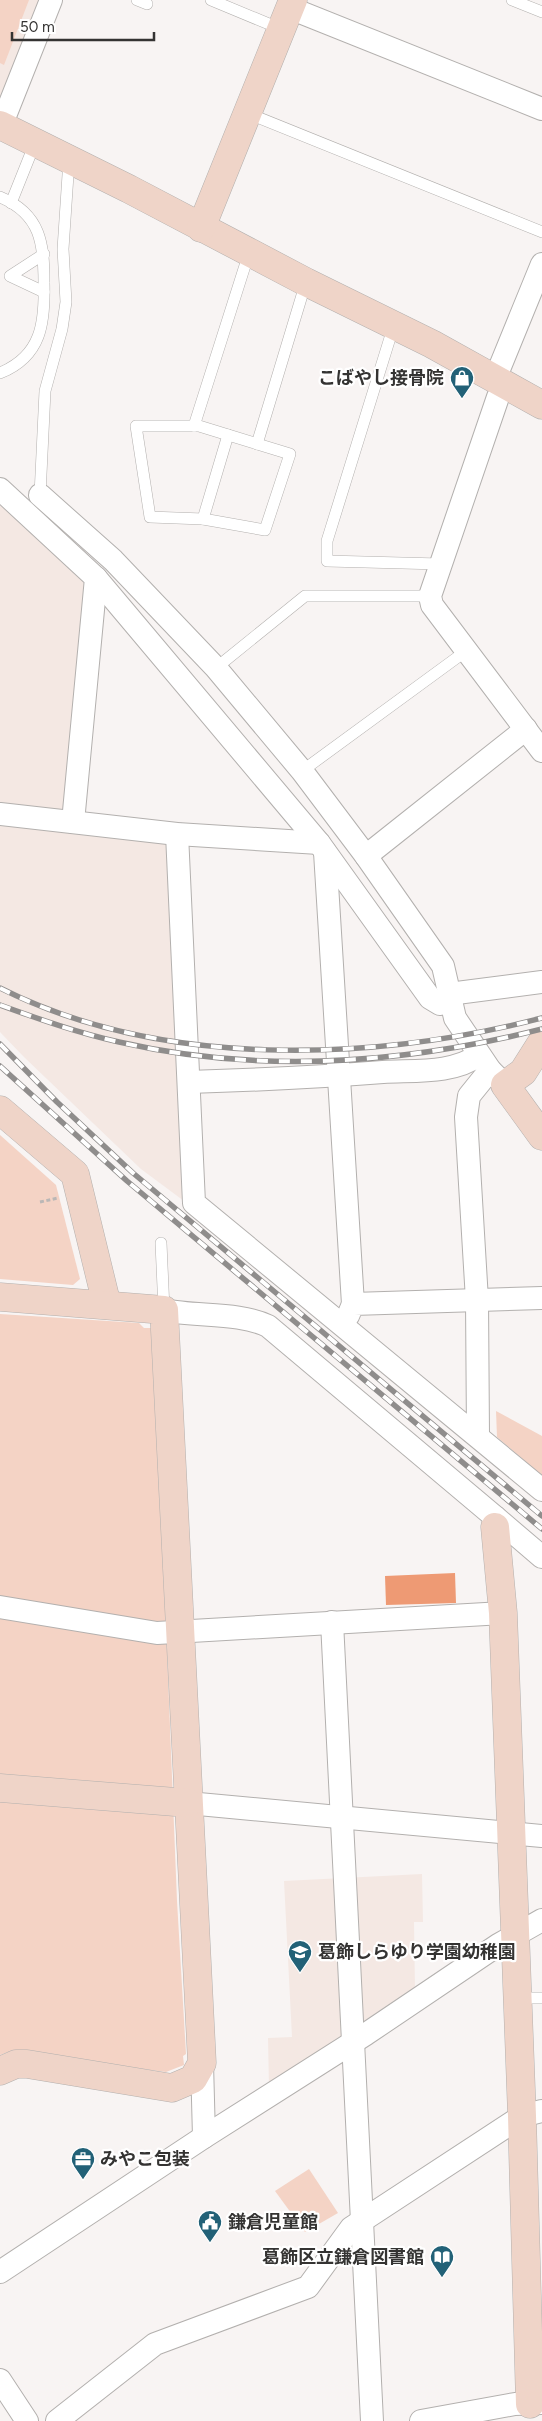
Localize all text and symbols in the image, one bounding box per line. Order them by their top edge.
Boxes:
scale bar [12,10,155,42]
text: 50 m [20,18,55,36]
shop icon: こばやし接骨院 [449,365,475,399]
place label: こばやし接骨院 [318,367,444,389]
school or university icon: 葛飾しらゆり学園幼稚園 [287,1939,313,1973]
place label: 葛飾しらゆり学園幼稚園 [318,1941,516,1963]
office icon: みやこ包装 [70,2146,96,2180]
place label: みやこ包装 [100,2148,190,2170]
public building icon: 鎌倉児童館 [197,2209,223,2243]
place label: 鎌倉児童館 [228,2211,318,2233]
library icon: 葛飾区立鎌倉図書館 [429,2244,455,2278]
place label: 葛飾区立鎌倉図書館 [262,2246,424,2268]

